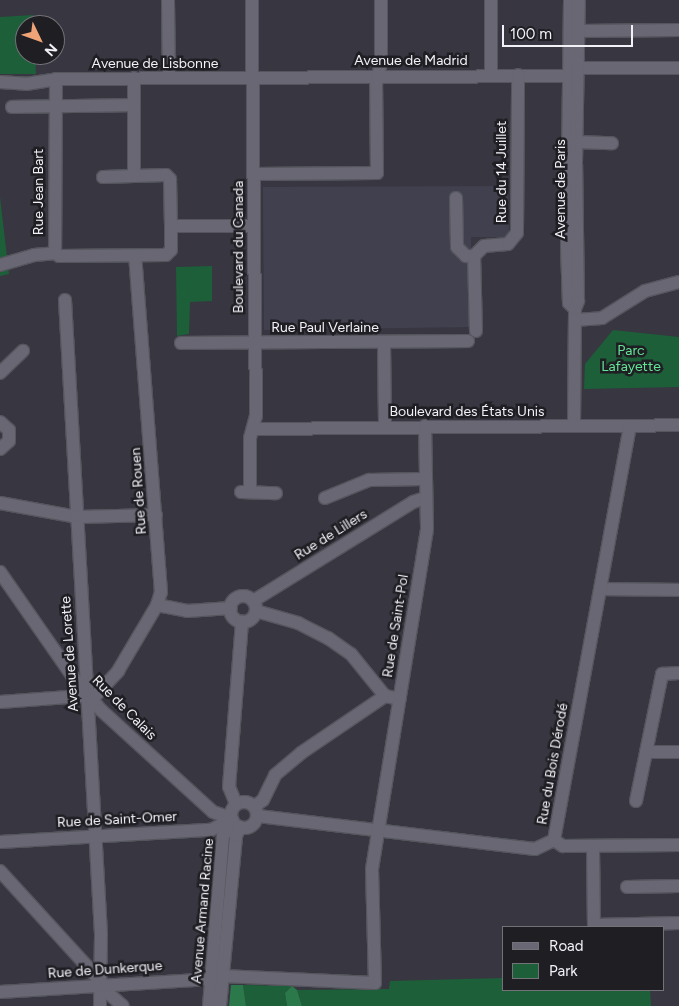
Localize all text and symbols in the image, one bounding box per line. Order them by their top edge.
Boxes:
north arrow [15,15,65,65]
scale bar [504,15,635,47]
text: 100 m [510,25,552,43]
text: N [41,40,61,59]
street label: Avenue de Madrid [354,53,468,69]
street label: Avenue de Lisbonne [92,56,218,72]
street label: Rue du 14 Juillet [494,121,510,223]
street label: Avenue de Paris [553,139,569,239]
street label: Rue Jean Bart [31,149,47,235]
street label: Boulevard du Canada [231,181,247,313]
street label: Rue Paul Verlaine [271,320,379,336]
park label: Parc Lafayette [601,343,661,376]
street label: Boulevard des États Unis [390,404,544,420]
street label: Rue de Rouen [128,447,150,535]
street label: Rue de Lillers [292,506,370,564]
street label: Rue de Saint-Pol [380,573,412,679]
street label: Avenue de Lorette [58,596,82,712]
street label: Rue de Calais [88,672,160,744]
street label: Rue du Bois Dérodé [534,702,572,826]
street label: Rue de Saint-Omer [57,808,177,832]
street label: Avenue Armand Racine [188,838,218,984]
legend [502,926,664,991]
text: Road [549,937,584,955]
street label: Rue de Dunkerque [47,958,163,982]
text: Park [549,962,578,980]

